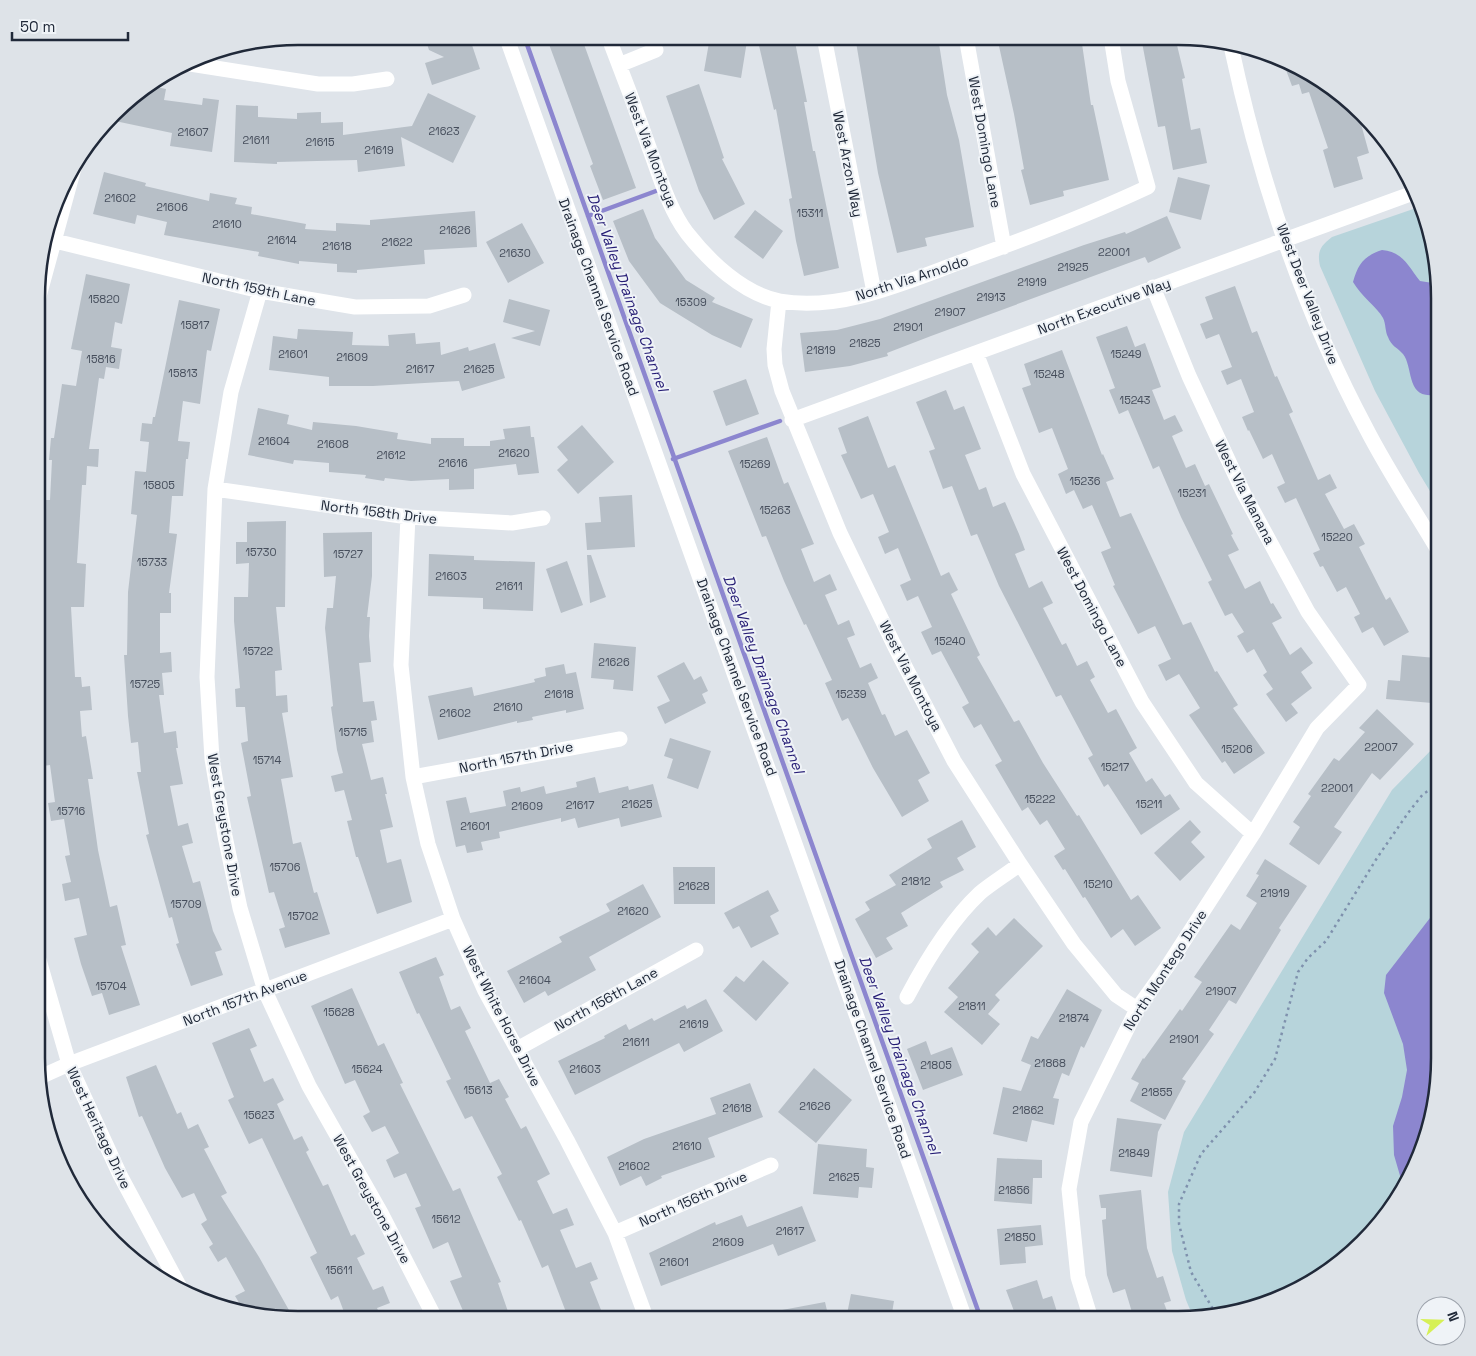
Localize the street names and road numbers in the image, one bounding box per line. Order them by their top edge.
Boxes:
street label: West Domingo Lane [965,75,1005,209]
street label: West Via Montoya [621,90,681,210]
street label: West Arzon Way [829,109,867,219]
street label: Drainage Channel Service Road [555,196,643,398]
street label: West Deer Valley Drive [1273,221,1343,367]
street label: North Via Arnoldo [853,251,971,305]
street label: North 159th Lane [200,268,318,310]
street label: North Executive Way [1035,274,1173,338]
street label: West Via Manana [1211,437,1279,547]
street label: North 158th Drive [320,496,438,528]
street label: West Domingo Lane [1053,544,1131,670]
street label: Drainage Channel Service Road [693,576,781,778]
street label: West Via Montoya [875,618,947,734]
street label: North 157th Drive [457,737,575,777]
street label: West Greystone Drive [204,752,246,898]
street label: North Montego Drive [1119,906,1211,1034]
street label: West White Horse Drive [459,943,545,1089]
street label: Drainage Channel Service Road [830,957,916,1161]
street label: North 156th Lane [551,963,661,1035]
street label: North 157th Avenue [180,966,310,1030]
street label: West Heritage Drive [63,1064,135,1192]
street label: West Greystone Drive [329,1131,415,1267]
street label: North 156th Drive [636,1167,750,1231]

